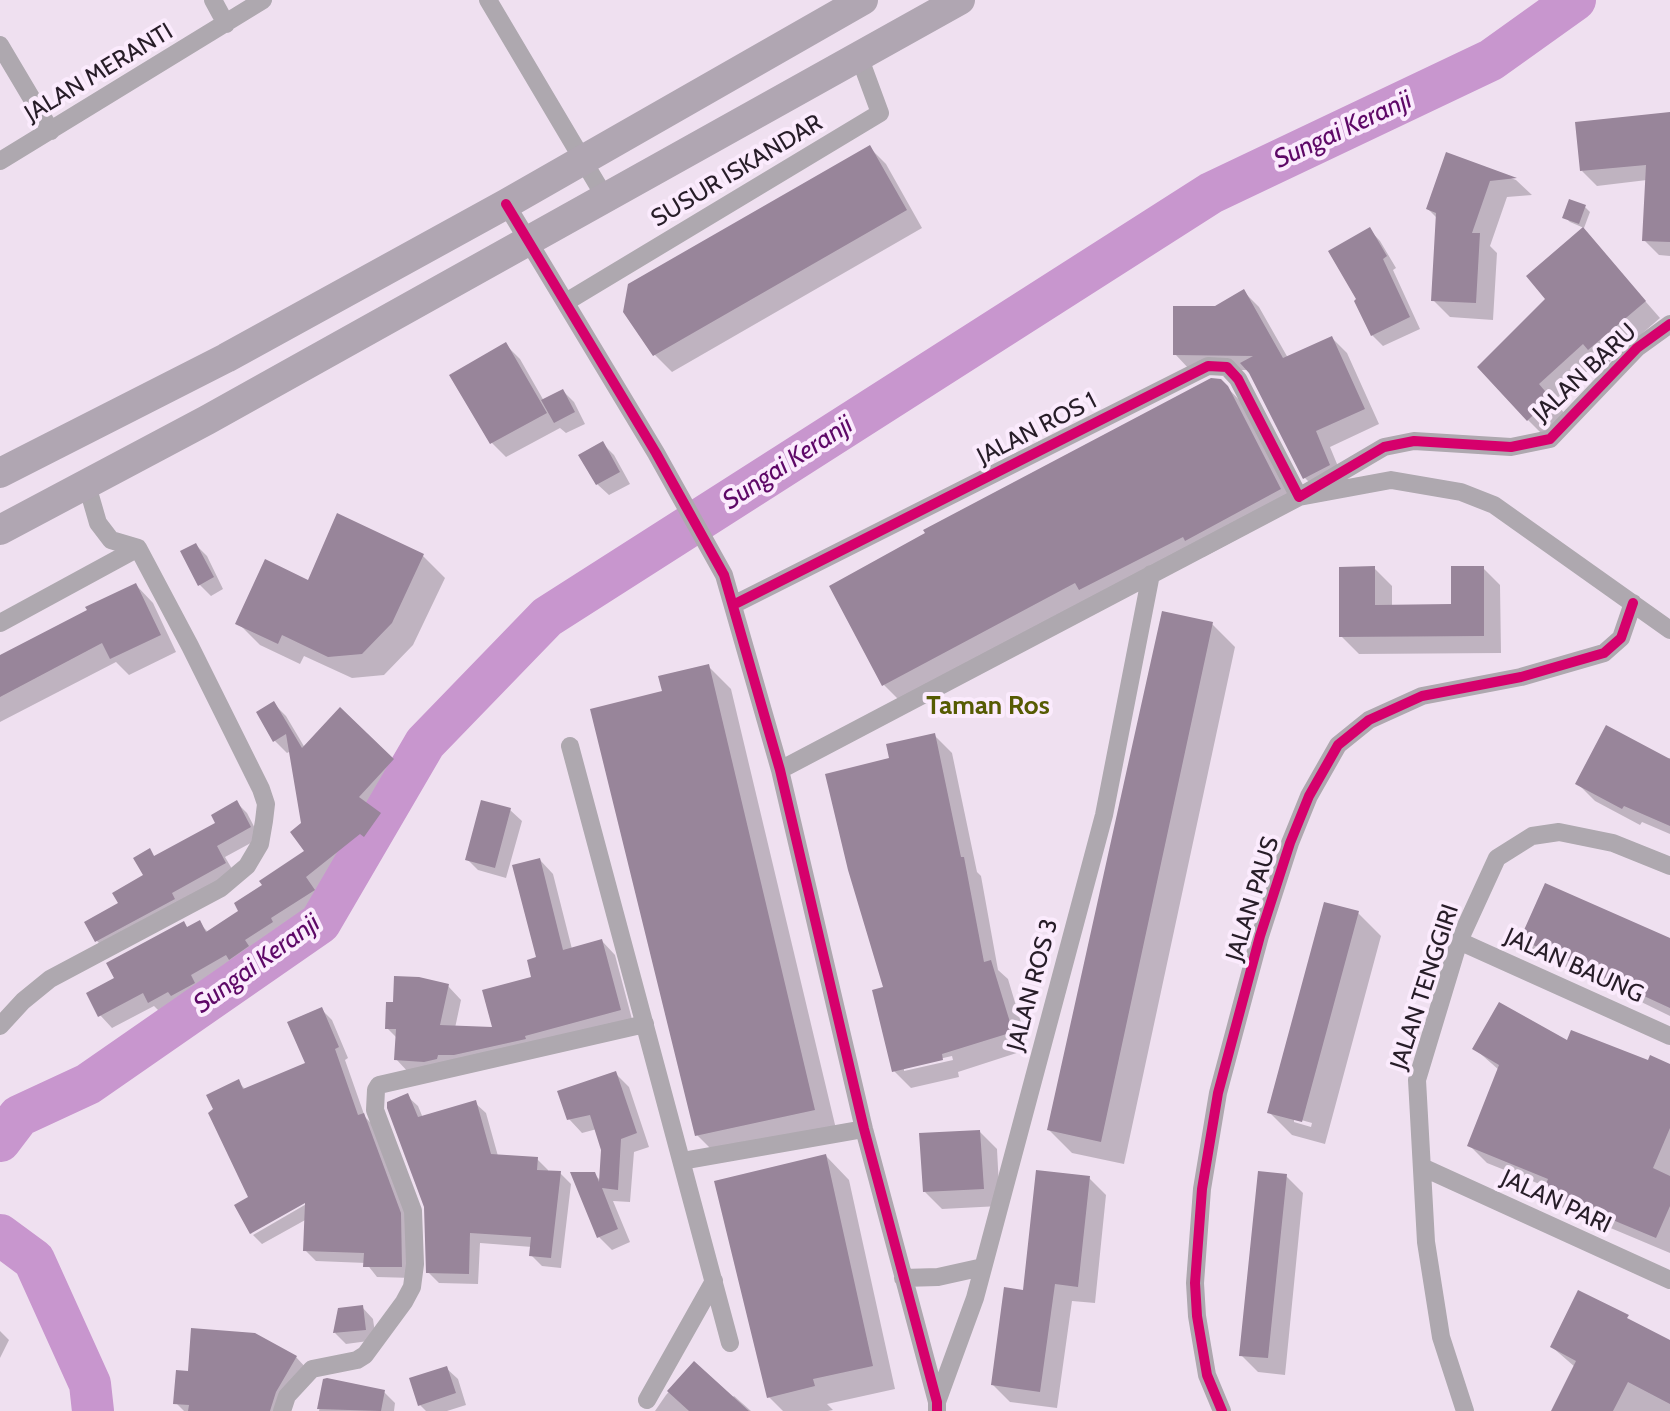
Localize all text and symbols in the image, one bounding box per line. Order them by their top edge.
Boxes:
street label: JALAN MERANTI [20,17,178,129]
water label: Sungai Keranji [1269,84,1417,176]
street label: SUSUR ISKANDAR [646,109,828,233]
street label: JALAN BARU [1527,318,1643,428]
street label: JALAN ROS 1 [972,387,1102,471]
water label: Sungai Keranji [717,409,859,517]
district label: Taman Ros [926,690,1050,722]
street label: JALAN PAUS [1220,833,1286,965]
street label: JALAN TENGGIRI [1385,901,1465,1073]
water label: Sungai Keranji [188,908,326,1020]
street label: JALAN ROS 3 [1002,916,1064,1054]
street label: JALAN BAUNG [1500,923,1648,1009]
street label: JALAN PARI [1496,1164,1616,1240]

